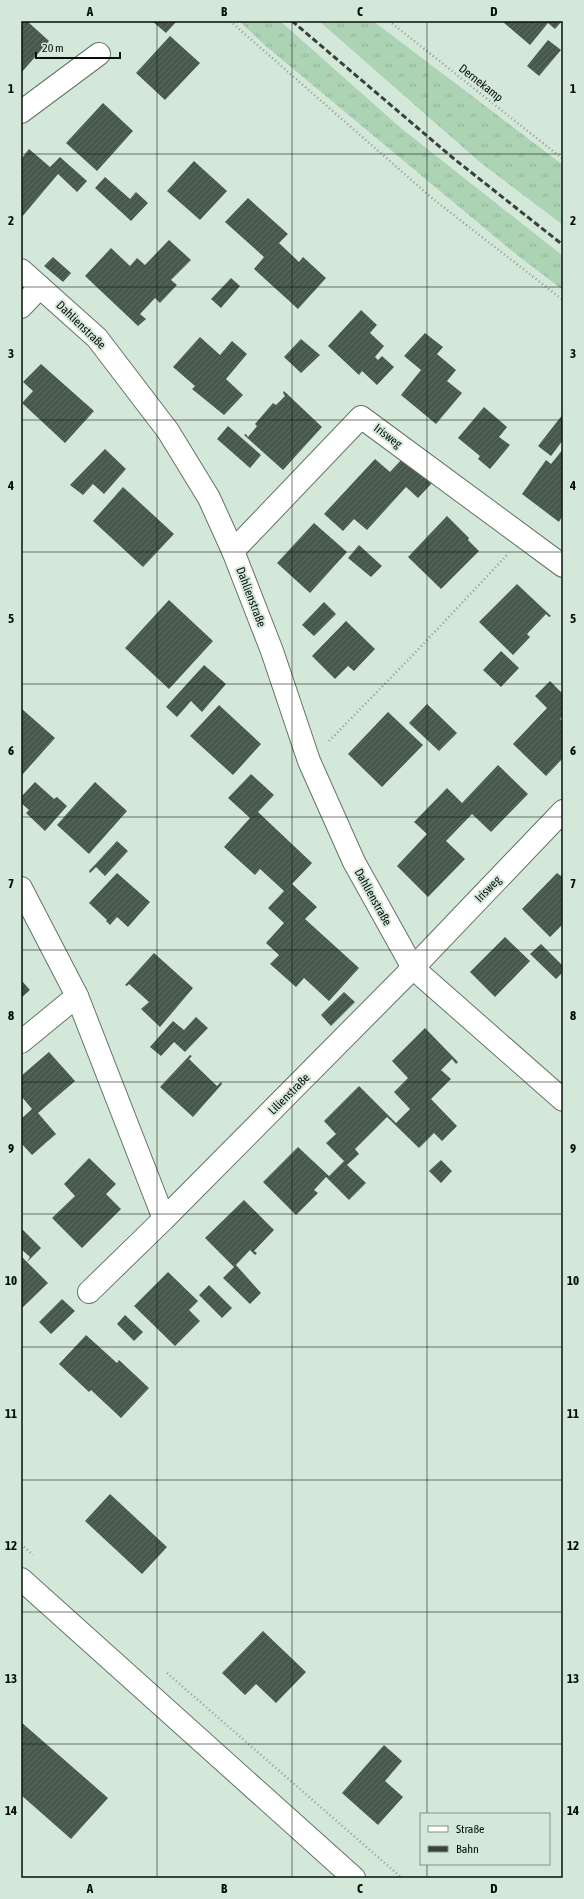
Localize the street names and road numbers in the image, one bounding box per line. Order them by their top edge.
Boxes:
street label: Dernekamp [456,61,506,105]
street label: Dahlienstraße [53,298,109,352]
street label: Irisweg [371,421,405,451]
street label: Dahlienstraße [233,565,269,629]
street label: Dahlienstraße [352,866,394,928]
street label: Irisweg [472,872,504,905]
street label: Lilienstraße [266,1071,312,1117]

